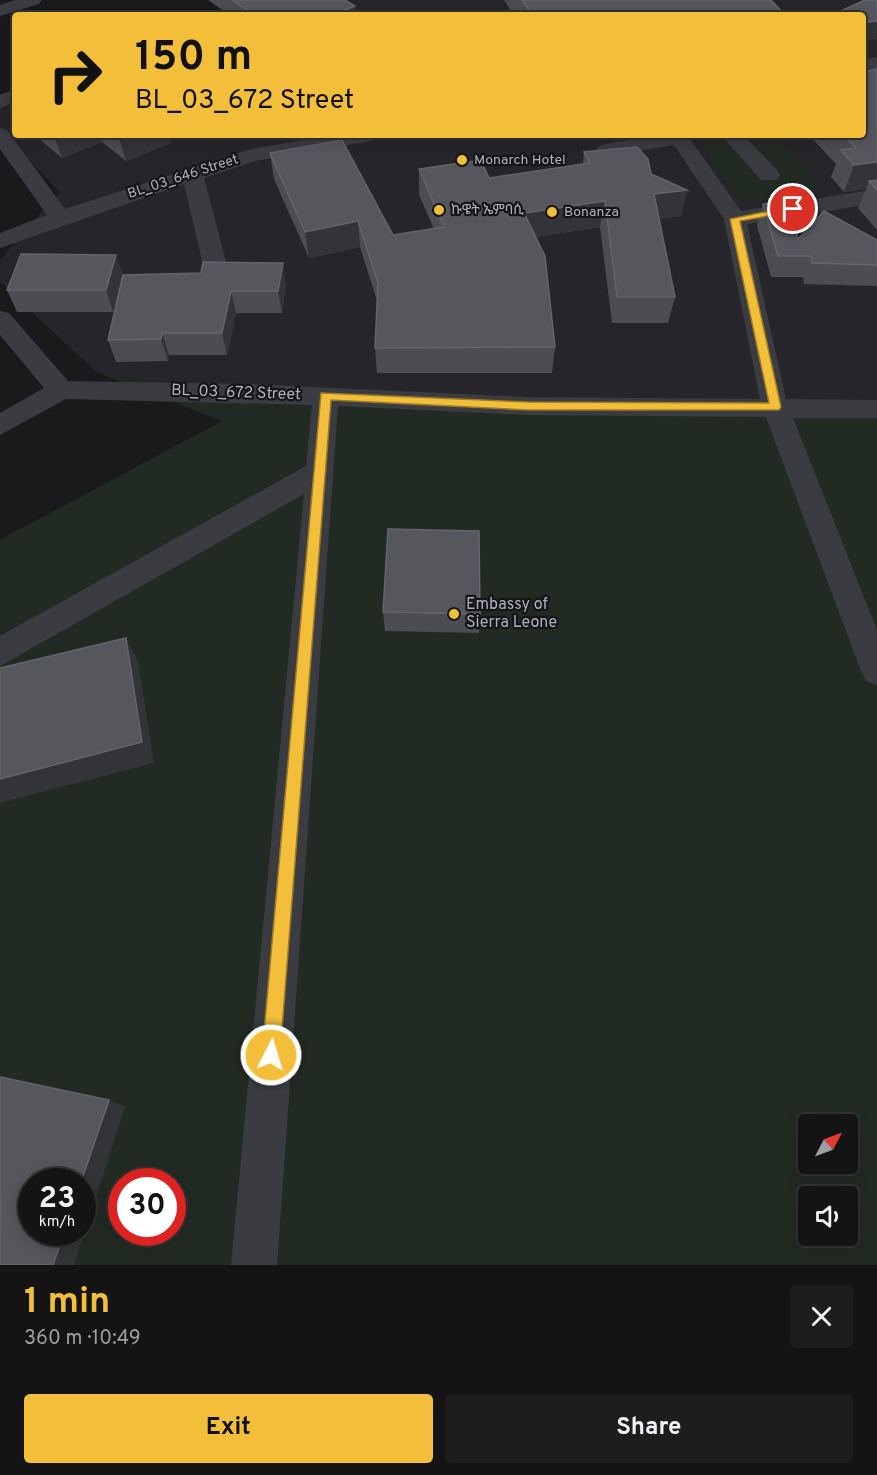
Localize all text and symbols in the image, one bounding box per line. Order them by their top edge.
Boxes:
text: 150 m [135,32,252,85]
icon: right [36,36,114,114]
text: BL_03_672 Street [135,84,354,118]
street label: BL_03_646 Street [126,151,240,203]
place label: Monarch Hotel [474,152,566,169]
marker: Monarch Hotel [455,153,469,167]
pin [767,183,818,234]
icon: arrive [776,192,809,225]
place label: ኩዌት ኤምባሲ [451,202,524,219]
marker: ኩዌት ኤምባሲ [432,203,446,217]
place label: Bonanza [564,204,619,221]
marker: Bonanza [545,205,559,219]
street label: BL_03_672 Street [171,381,301,405]
place label: Embassy of Sierra Leone [466,595,557,633]
marker: Embassy of Sierra Leone [447,607,461,621]
position arrow [239,1023,303,1087]
north arrow [798,1114,858,1174]
map controls [798,1114,858,1246]
speed limit sign: 30 [108,1168,186,1246]
text: 23 [39,1181,75,1218]
button: sound [798,1186,858,1246]
text: km/h [39,1213,75,1232]
text: 1 min [24,1280,110,1326]
button: close [790,1285,853,1348]
text: 360 m · 10:49 [24,1326,141,1352]
button: Exit [24,1394,433,1463]
button: Share [445,1394,853,1463]

